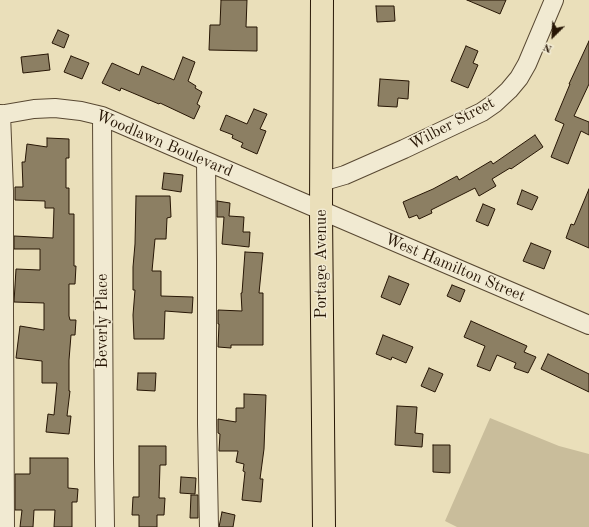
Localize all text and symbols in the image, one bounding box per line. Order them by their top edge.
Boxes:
north arrow [533,16,573,56]
text: N [542,41,554,54]
street label: Wilber Street [406,93,498,155]
street label: Woodlawn Boulevard [93,106,235,182]
street label: Portage Avenue [312,209,332,319]
street label: West Hamilton Street [382,230,528,306]
street label: Beverly Place [93,274,113,368]

